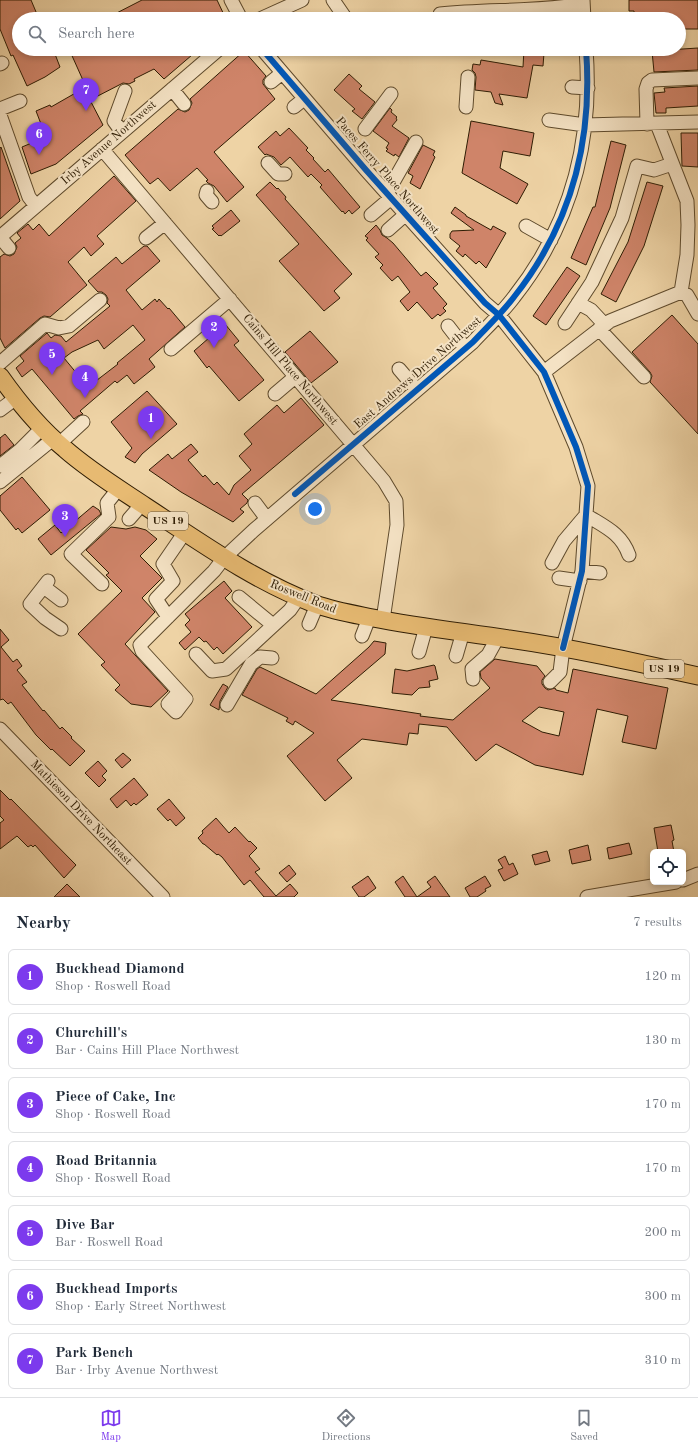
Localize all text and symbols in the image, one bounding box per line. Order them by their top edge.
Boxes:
search box [12,12,686,56]
icon: search [26,23,48,45]
text: Search here [58,27,135,42]
pin: 7 [73,78,99,111]
street label: Irby Avenue Northwest [59,99,159,187]
street label: Paces Ferry Place Northwest [333,115,441,237]
pin: 6 [26,122,52,155]
street label: Cains Hill Place Northwest [240,312,340,428]
pin: 2 [201,315,227,348]
street label: East Andrews Drive Northwest [352,315,484,431]
pin: 5 [39,342,65,375]
pin: 4 [72,365,98,398]
pin: 1 [138,406,164,439]
your location [305,499,325,519]
pin: 3 [52,504,78,537]
road number: US 19 [148,512,188,530]
street label: Roswell Road [268,578,338,616]
road number: US 19 [644,660,684,678]
street label: Mathieson Drive Northeast [28,758,134,868]
map controls [650,849,686,885]
button: locate [650,849,686,885]
text: Nearby [16,915,71,932]
text: 7 results [633,916,682,929]
text: Buckhead Diamond [55,962,185,977]
text: 1 [26,970,34,983]
text: 120 m [644,970,681,983]
text: Shop · Roswell Road [55,980,171,993]
text: Churchill's [55,1026,127,1041]
text: 2 [26,1034,34,1047]
text: 130 m [644,1034,681,1047]
text: Bar · Cains Hill Place Northwest [55,1044,239,1057]
text: Piece of Cake, Inc [55,1090,176,1105]
text: 3 [26,1098,34,1111]
text: 170 m [644,1098,681,1111]
text: Shop · Roswell Road [55,1108,171,1121]
text: Road Britannia [55,1154,157,1169]
text: 4 [26,1162,34,1175]
text: 170 m [644,1162,681,1175]
text: Shop · Roswell Road [55,1172,171,1185]
text: Dive Bar [55,1218,114,1233]
text: 5 [26,1226,34,1239]
text: 200 m [644,1226,681,1239]
text: Bar · Roswell Road [55,1236,163,1249]
text: Buckhead Imports [55,1282,177,1297]
text: 6 [26,1290,34,1303]
text: 300 m [644,1290,681,1303]
text: Shop · Early Street Northwest [55,1300,226,1313]
text: Park Bench [55,1346,133,1361]
text: 7 [26,1354,34,1367]
text: 310 m [644,1354,681,1367]
text: Bar · Irby Avenue Northwest [55,1364,218,1377]
tab: Map [100,1407,122,1445]
tab: Directions [322,1407,370,1445]
tab: Saved [570,1407,598,1445]

